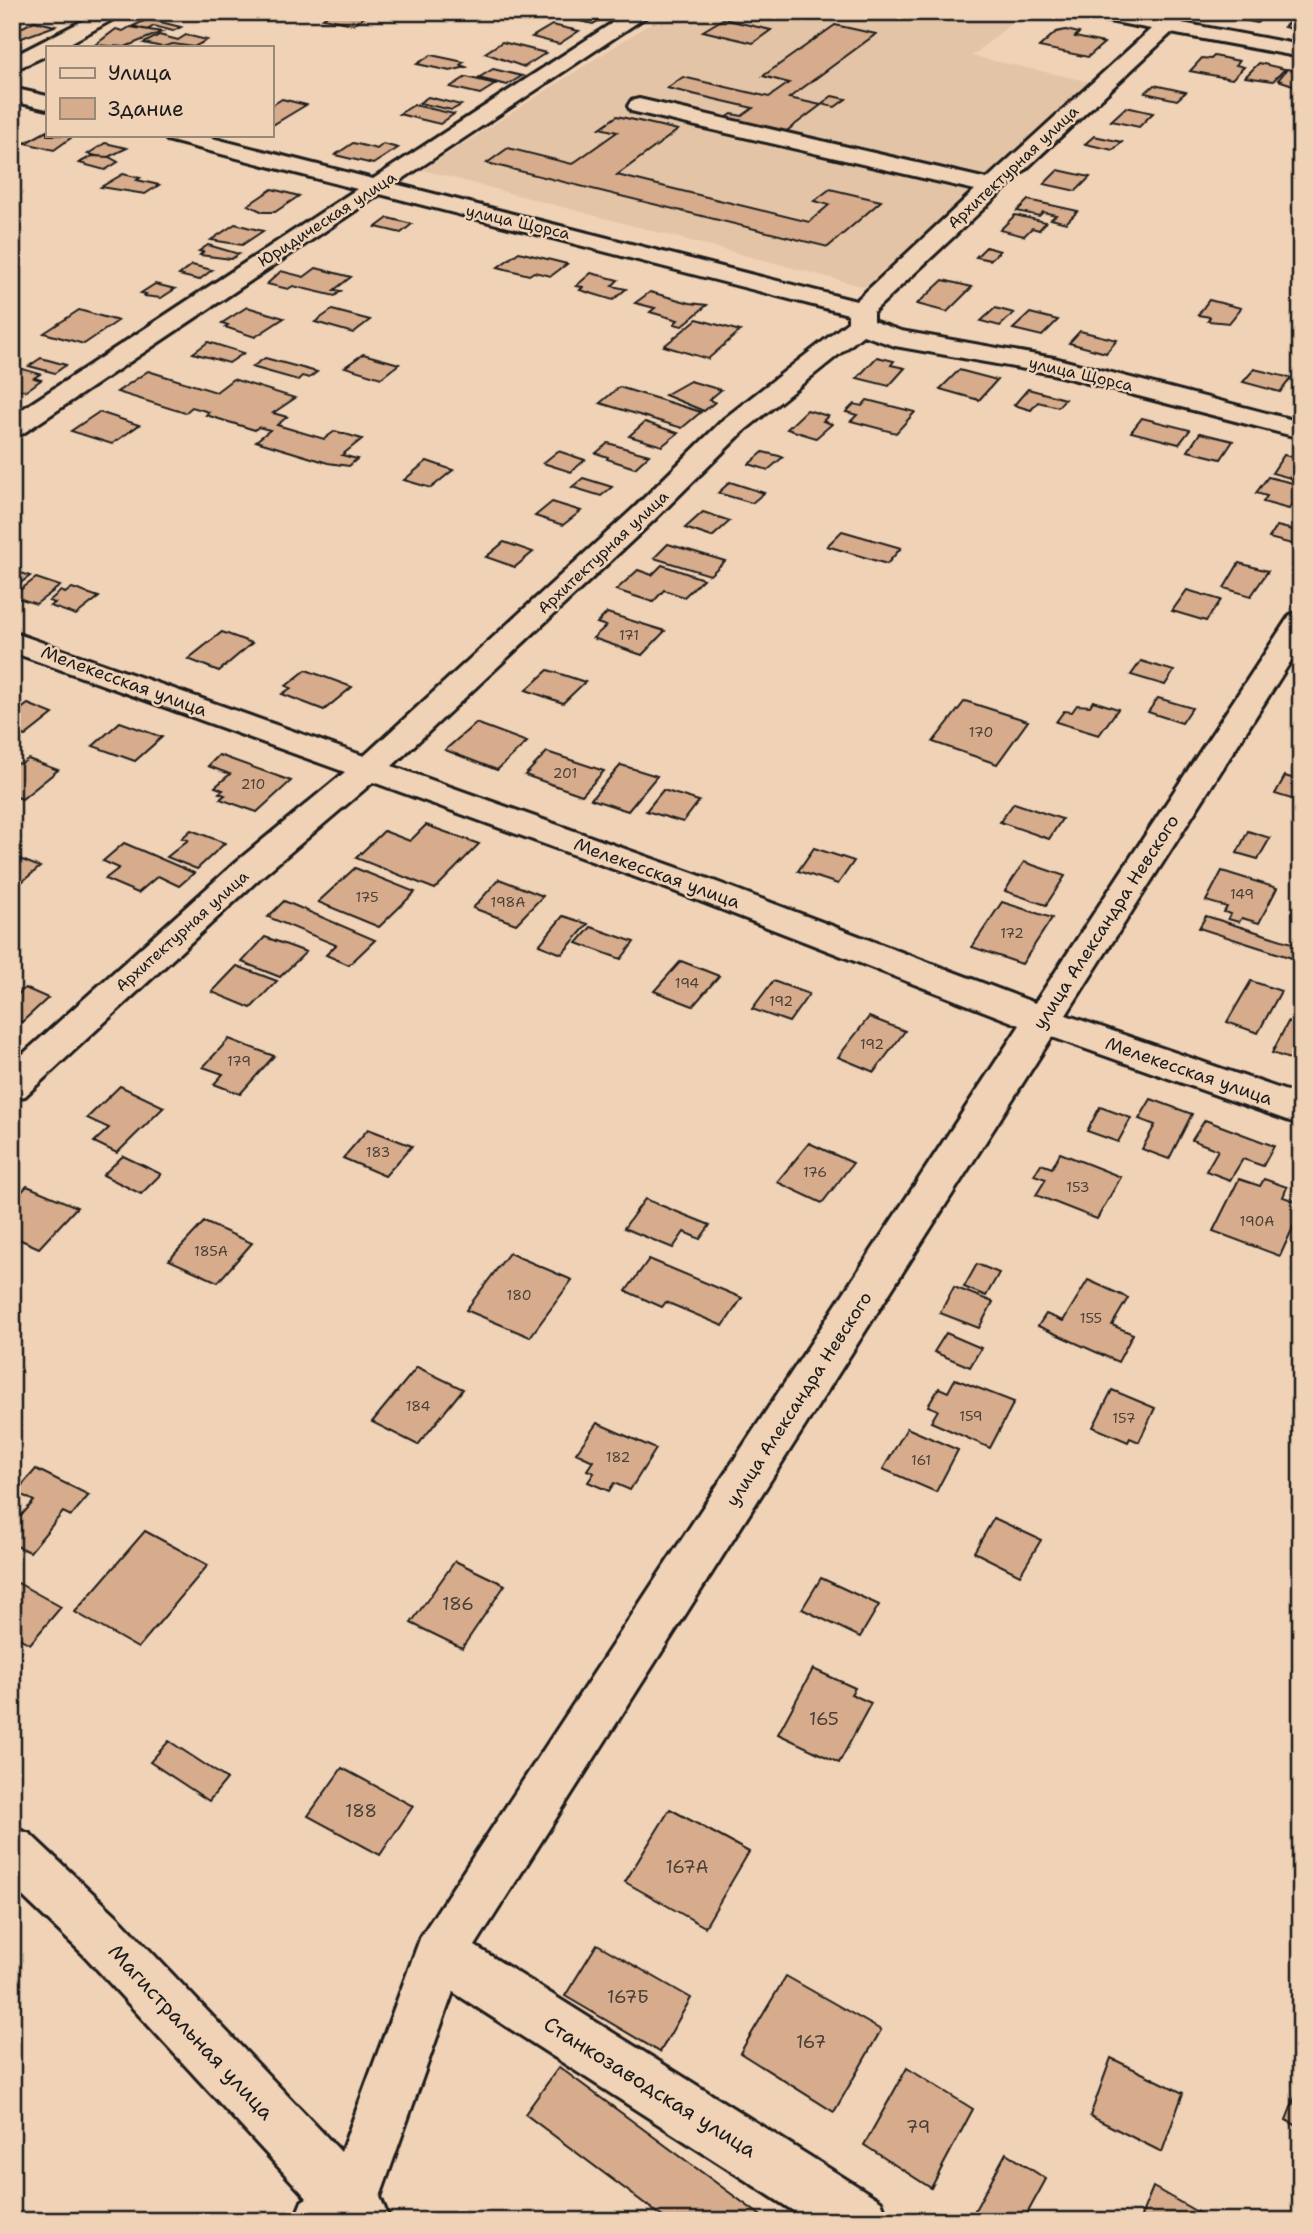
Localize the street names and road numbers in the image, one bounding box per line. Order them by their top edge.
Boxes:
street label: Архитектурная улица [943,101,1083,233]
street label: Юридическая улица [254,166,400,272]
street label: улица Щорса [464,200,572,244]
street label: улица Щорса [1027,352,1135,396]
street label: Архитектурная улица [533,486,673,618]
street label: Мелекесская улица [38,640,210,722]
street label: улица Александра Невского [1027,810,1185,1034]
street label: Мелекесская улица [571,832,743,914]
street label: Архитектурная улица [111,866,253,996]
street label: Мелекесская улица [1102,1031,1276,1111]
street label: улица Александра Невского [720,1287,878,1511]
street label: Магистральная улица [102,1938,280,2126]
street label: Станкозаводская улица [538,2010,762,2164]

